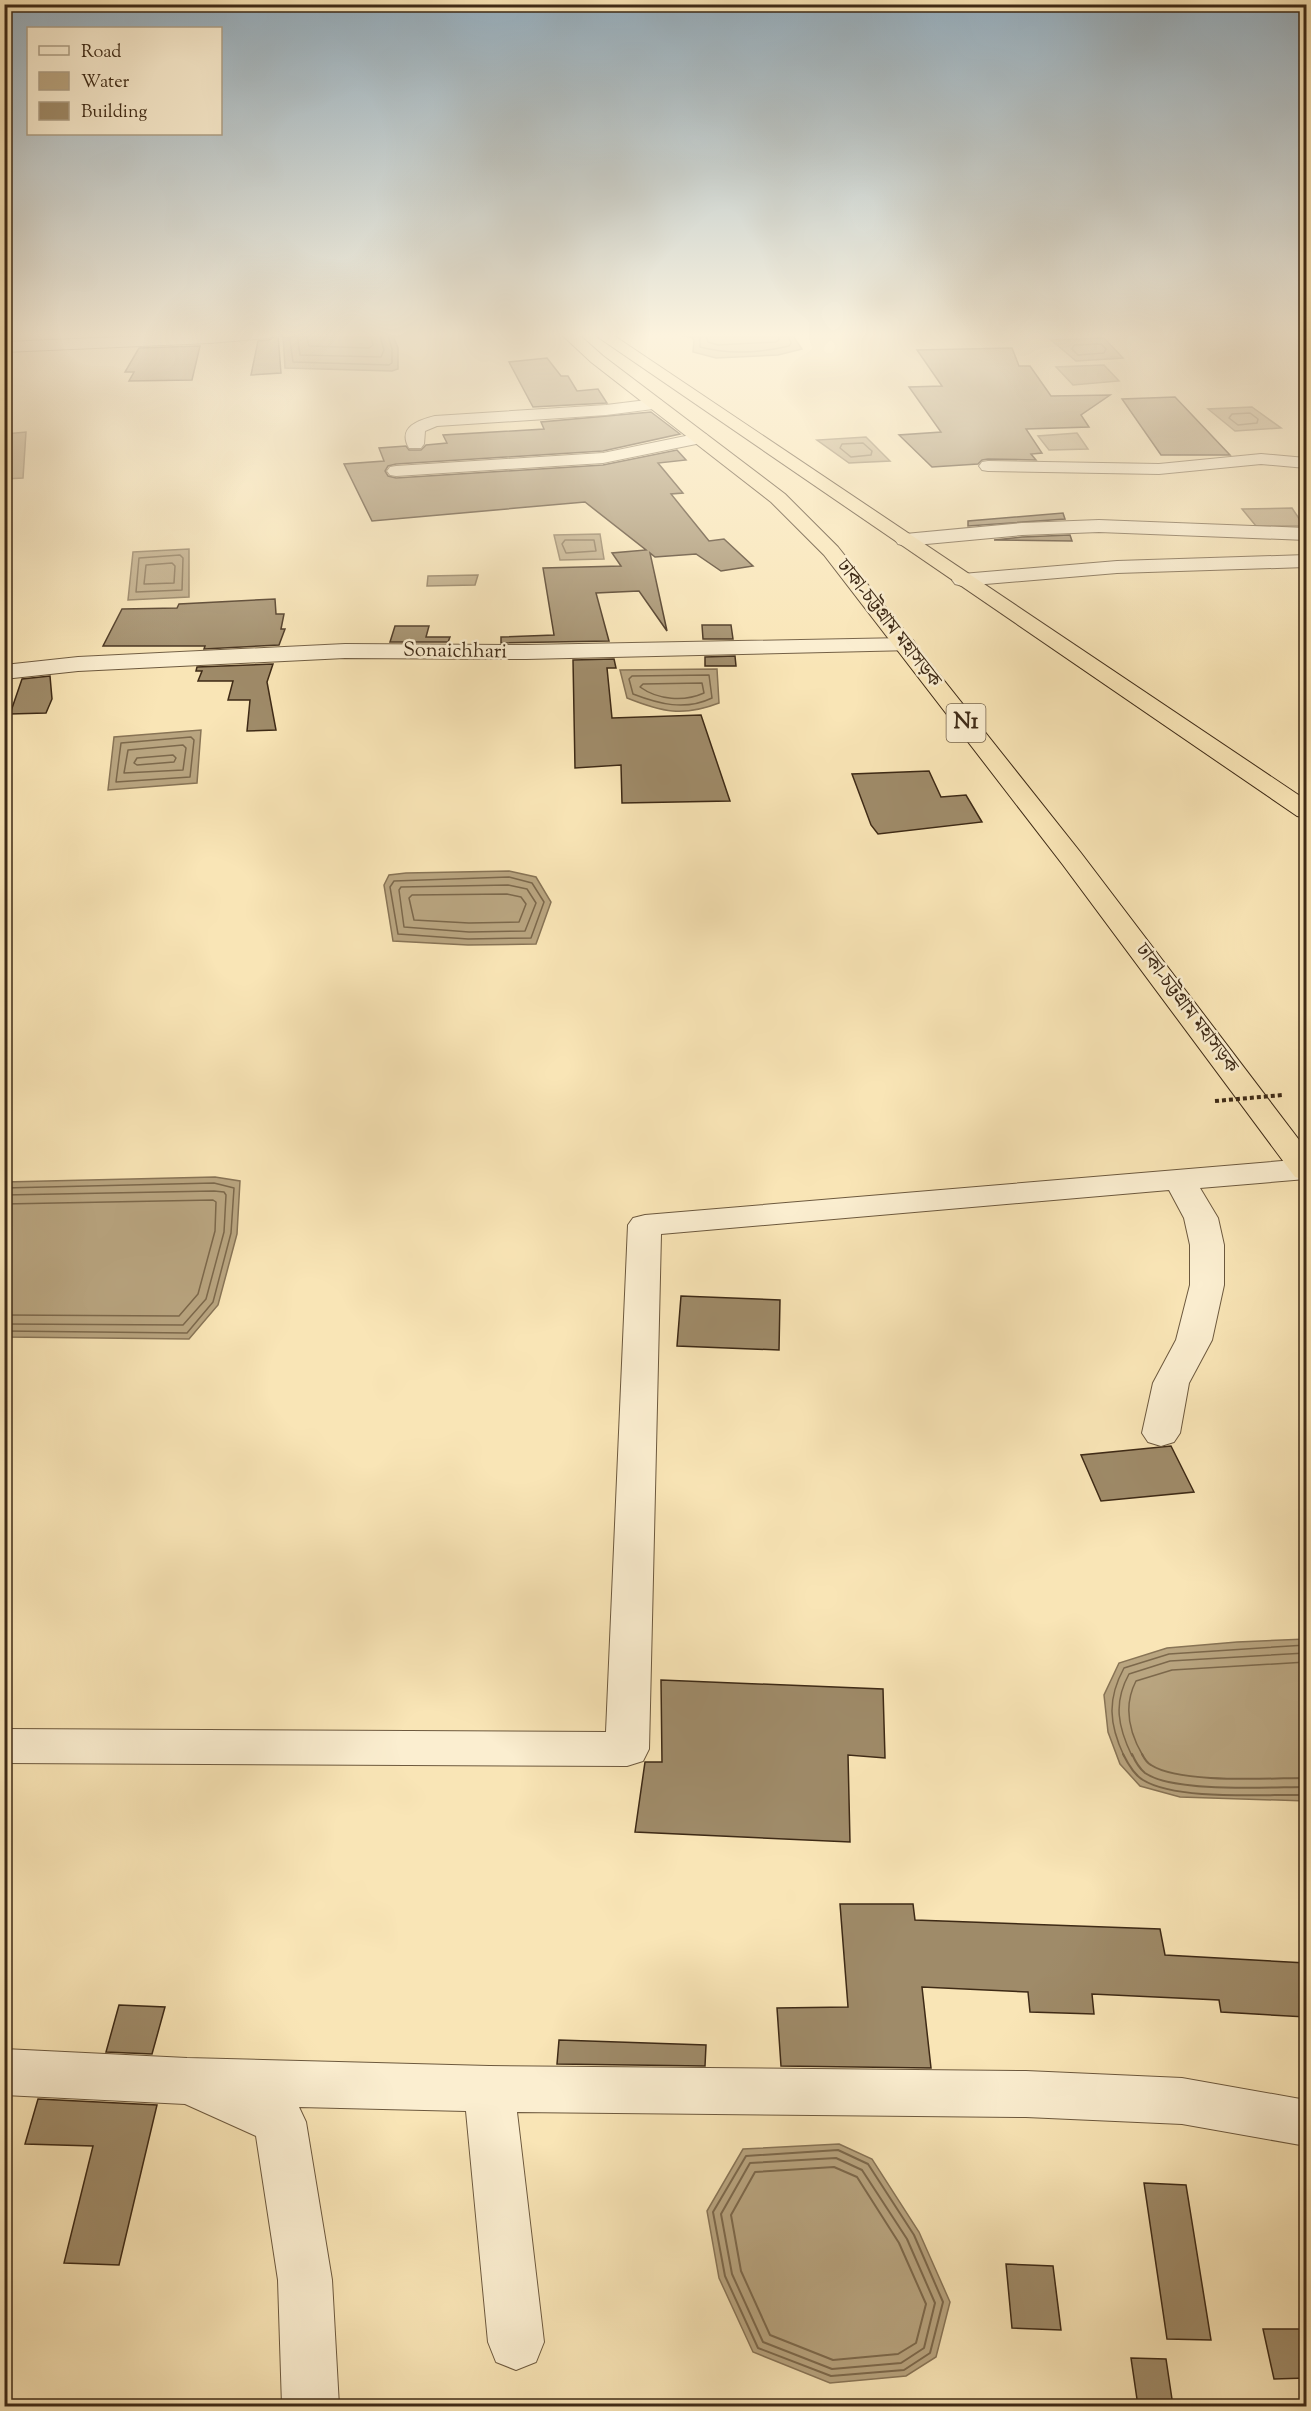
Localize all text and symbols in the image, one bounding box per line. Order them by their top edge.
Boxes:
legend [27,27,222,135]
text: Road [81,40,121,66]
text: Water [81,70,130,96]
text: Building [81,100,147,126]
street label: ঢাকা-চট্টগ্রাম মহাসড়ক [828,553,948,695]
street label: Sonaichhari [403,637,508,667]
road number: N1 [946,704,986,742]
street label: ঢাকা-চট্টগ্রাম মহাসড়ক [1127,937,1245,1081]

